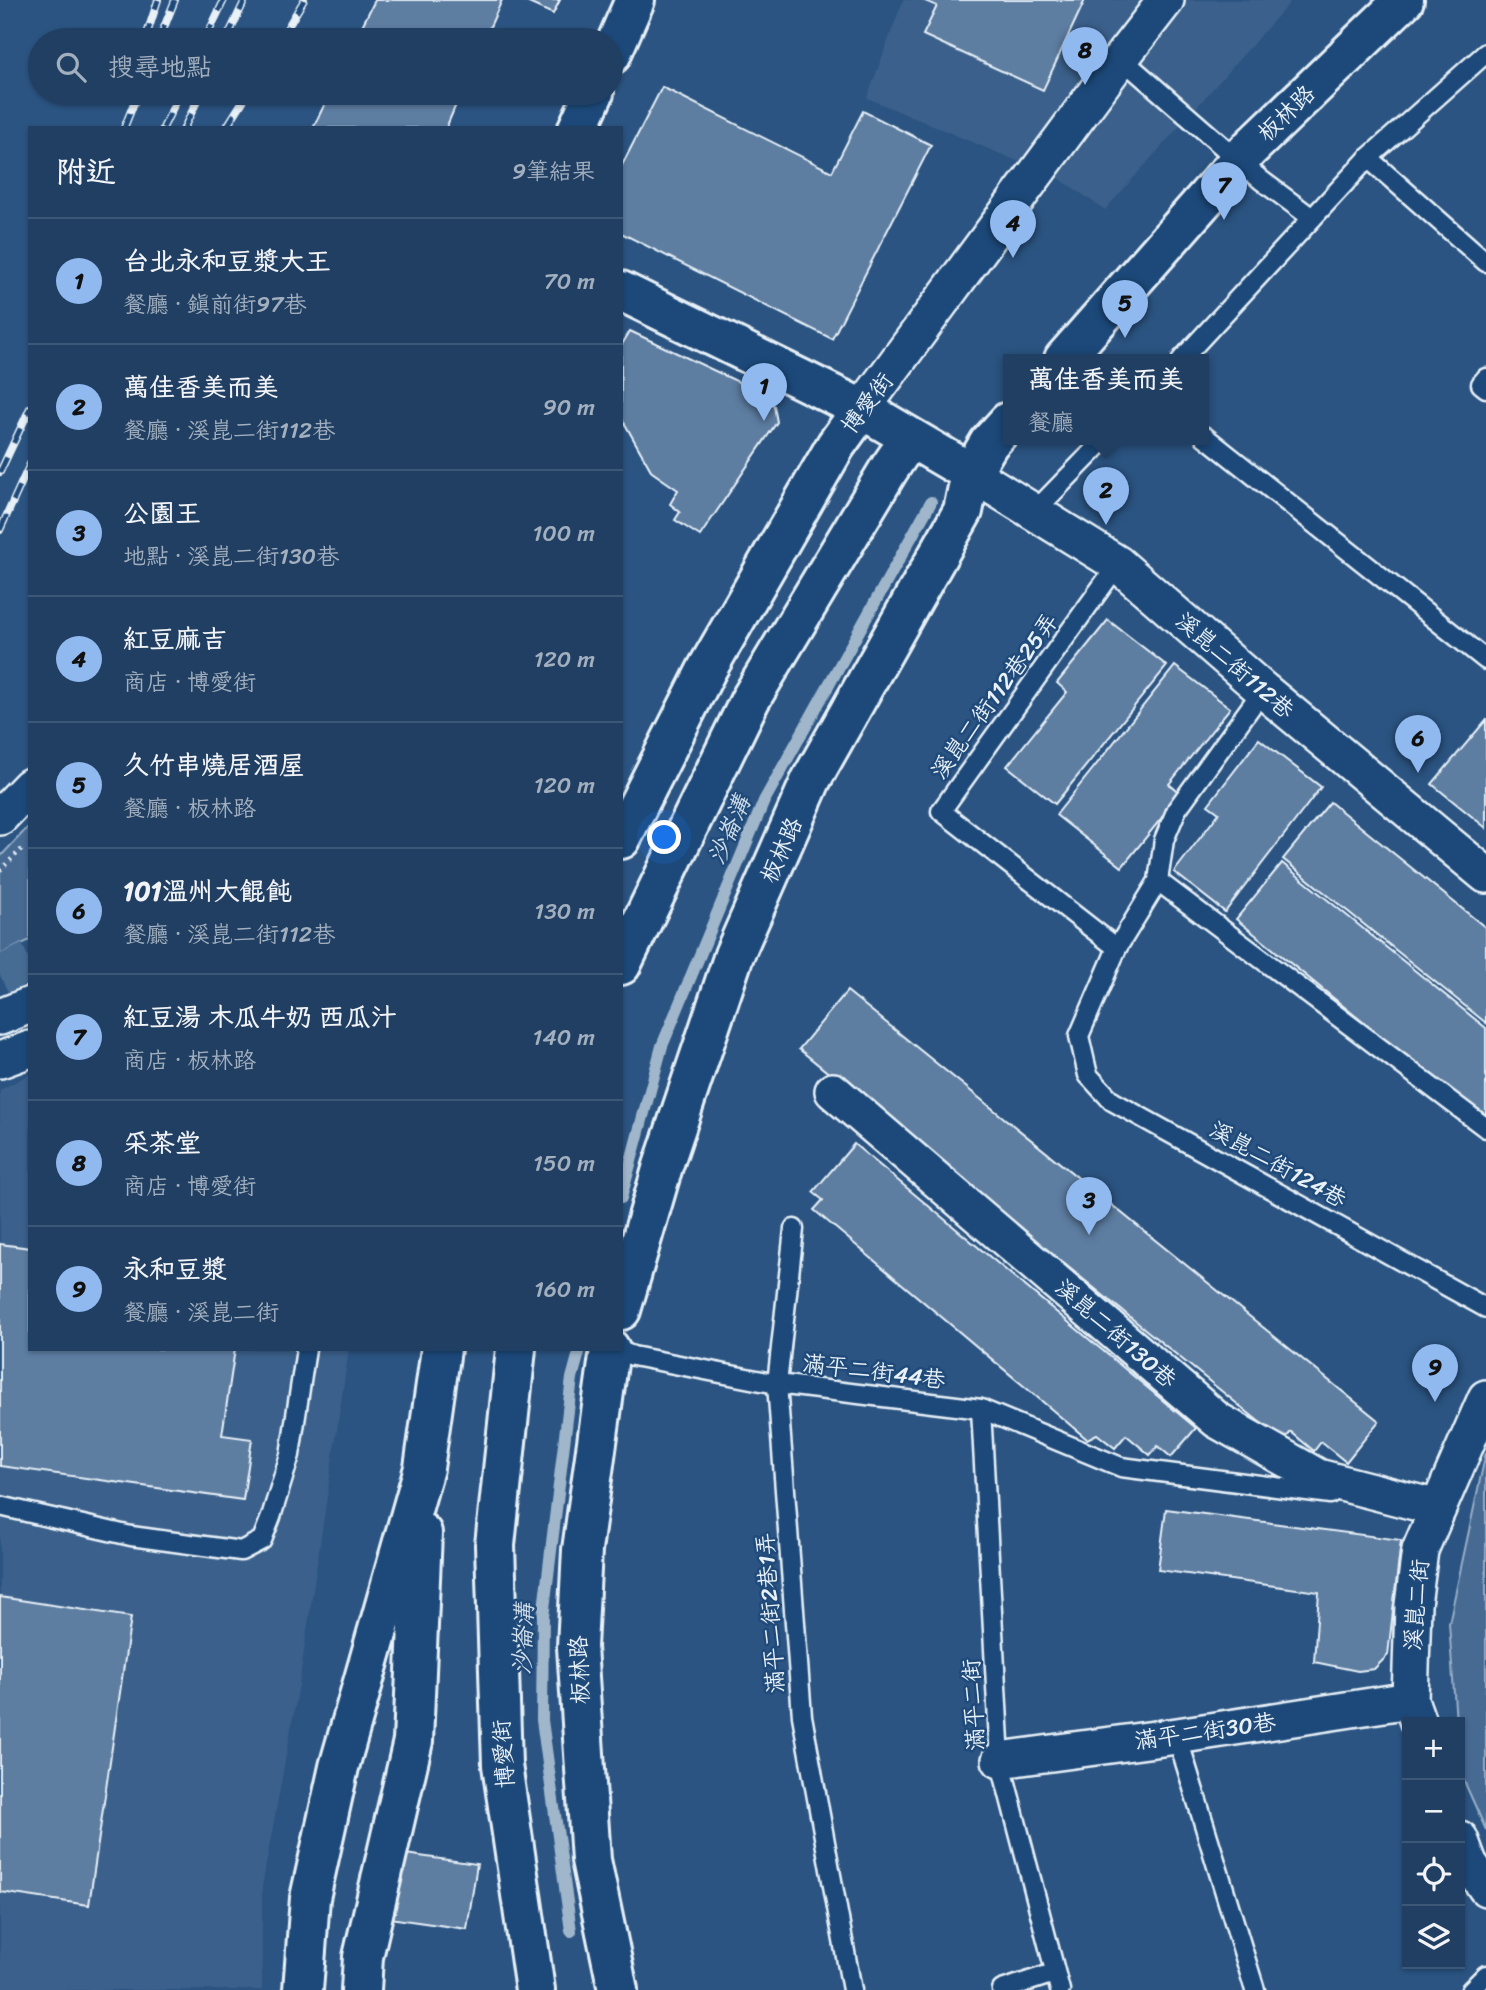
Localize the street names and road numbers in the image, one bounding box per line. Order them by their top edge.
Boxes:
street label: 板林路 [1247,75,1325,152]
street label: 博愛街 [830,363,905,443]
street label: 溪崑二街112巷 [1165,601,1305,730]
street label: 溪崑二街112巷25弄 [920,604,1069,789]
street label: 板林路 [749,810,814,890]
street label: 溪崑二街124巷 [1201,1110,1355,1220]
street label: 溪崑二街130巷 [1045,1268,1187,1399]
street label: 滿平二街44巷 [800,1342,949,1401]
street label: 滿平二街2巷1弄 [744,1531,797,1695]
street label: 溪崑二街 [1392,1557,1441,1653]
street label: 板林路 [558,1635,601,1705]
street label: 滿平二街 [951,1658,996,1752]
street label: 滿平二街30巷 [1132,1701,1279,1762]
street label: 博愛街 [481,1718,526,1790]

